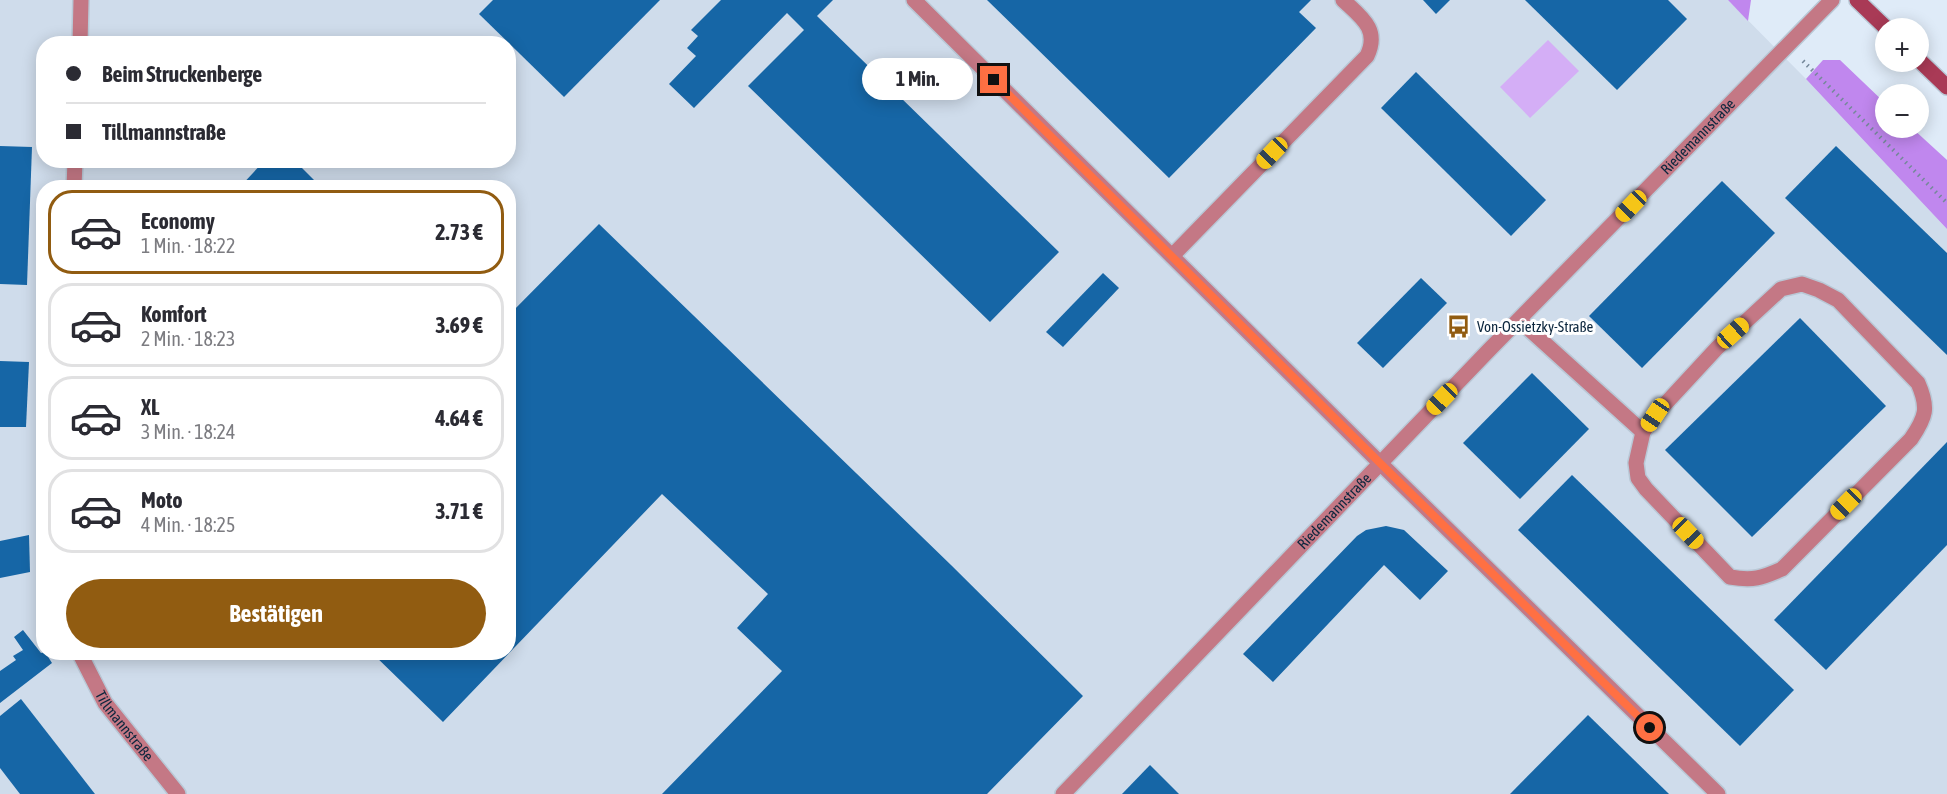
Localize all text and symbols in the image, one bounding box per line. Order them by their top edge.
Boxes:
map controls [1875,18,1929,138]
button: + [1875,18,1929,72]
callout: 1 Min. [862,59,973,101]
text: Beim Struckenberge [102,61,262,87]
route end [980,66,1007,93]
text: 1 Min. [896,67,939,90]
button: − [1875,84,1929,138]
street label: Riedemannstraße [1657,95,1738,177]
text: Tillmannstraße [102,119,226,145]
car [1253,134,1291,172]
car [1612,187,1650,225]
icon: car [69,205,123,259]
text: Economy [141,208,215,234]
text: 2.73 € [435,219,483,245]
text: 1 Min. · 18:22 [141,234,235,257]
icon: car [69,298,123,352]
text: Komfort [141,301,207,327]
text: 3.69 € [435,312,483,338]
bus stop icon: Von-Ossietzky-Straße [1446,314,1472,340]
car [1714,314,1752,352]
place label: Von-Ossietzky-Straße [1477,318,1594,335]
text: 2 Min. · 18:23 [141,327,235,350]
car [1423,380,1461,418]
icon: car [69,391,123,445]
text: XL [141,394,159,420]
car [1637,395,1673,435]
text: 4.64 € [435,405,483,431]
text: 3 Min. · 18:24 [141,420,235,443]
street label: Riedemannstraße [1294,469,1374,552]
icon: car [69,484,123,538]
car [1827,485,1865,523]
text: Moto [141,487,183,513]
text: 3.71 € [435,498,483,524]
text: 4 Min. · 18:25 [141,513,235,536]
car [1669,514,1707,552]
button: Bestätigen [66,579,486,648]
street label: Tillmannstraße [92,688,157,764]
route start [1636,714,1663,741]

